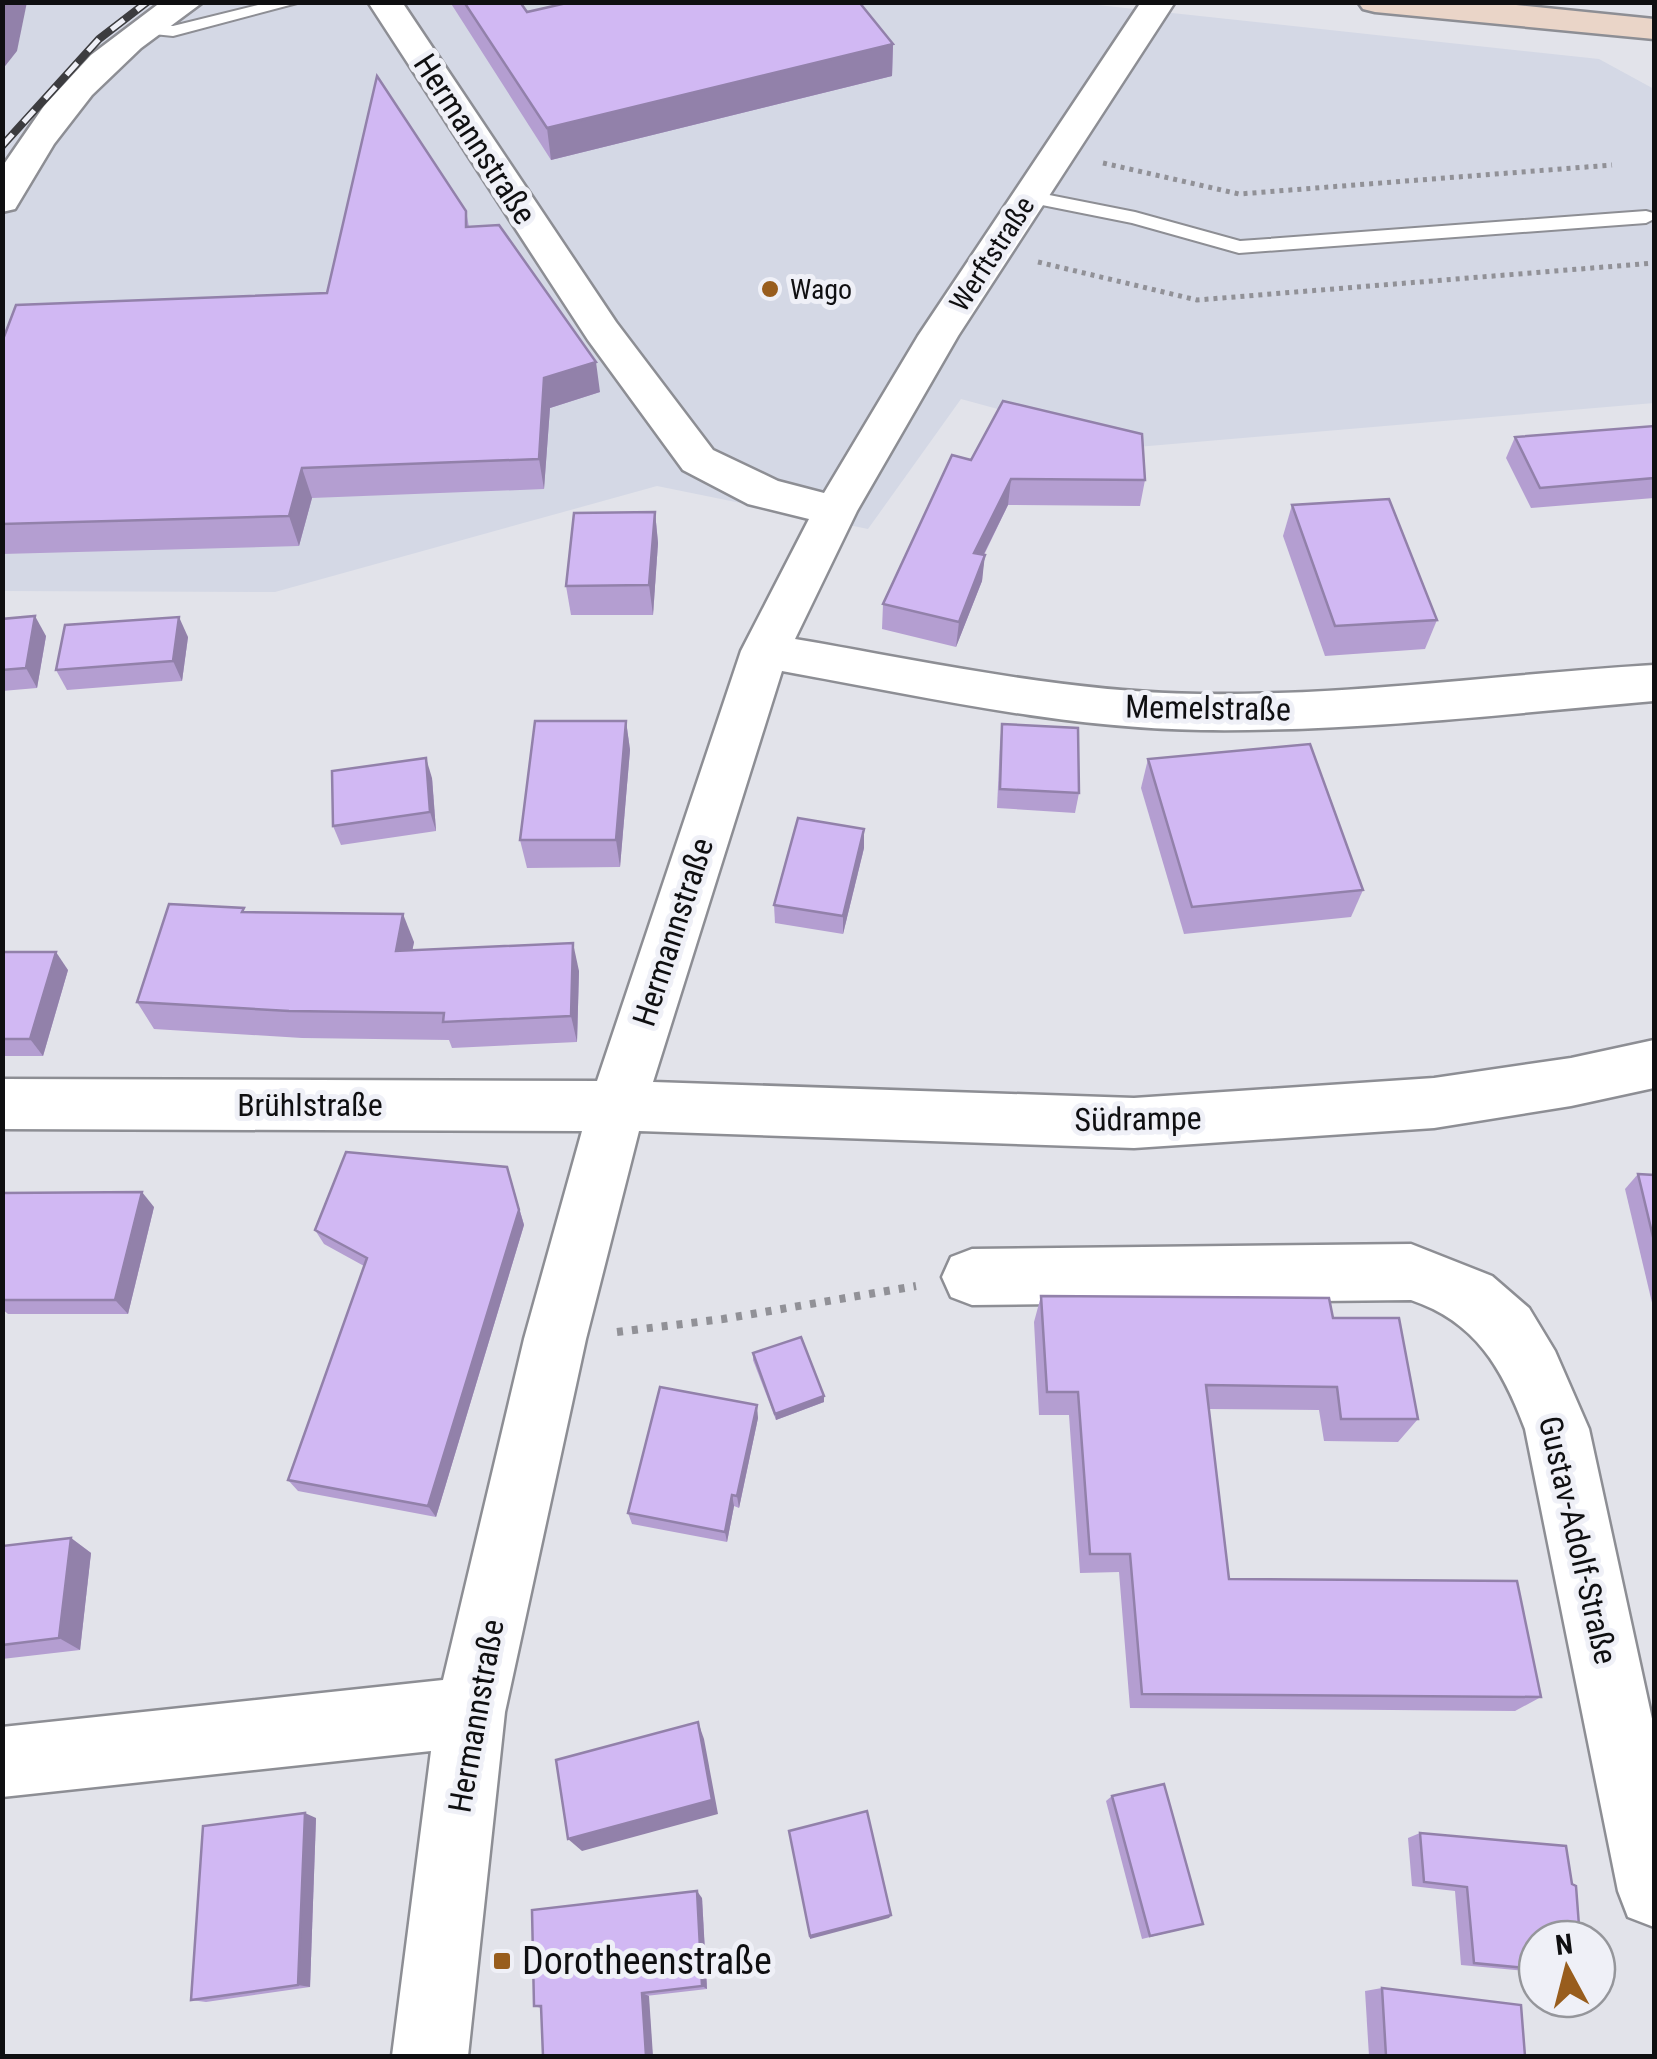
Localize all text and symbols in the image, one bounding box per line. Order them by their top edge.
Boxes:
street label: Hermannstraße [406,47,544,231]
street label: Werftstraße [943,190,1041,318]
place label: Wago [790,273,852,306]
marker: Wago [759,278,781,300]
street label: Memelstraße [1125,688,1291,728]
street label: Hermannstraße [625,833,721,1031]
street label: Brühlstraße [237,1086,383,1124]
street label: Südrampe [1074,1099,1202,1139]
street label: Gustav-Adolf-Straße [1531,1412,1625,1668]
street label: Hermannstraße [440,1617,512,1815]
north arrow [1517,1919,1617,2019]
text: N [1553,1927,1575,1962]
place label: Dorotheenstraße [522,1939,772,1983]
marker: Dorotheenstraße [491,1950,513,1972]

